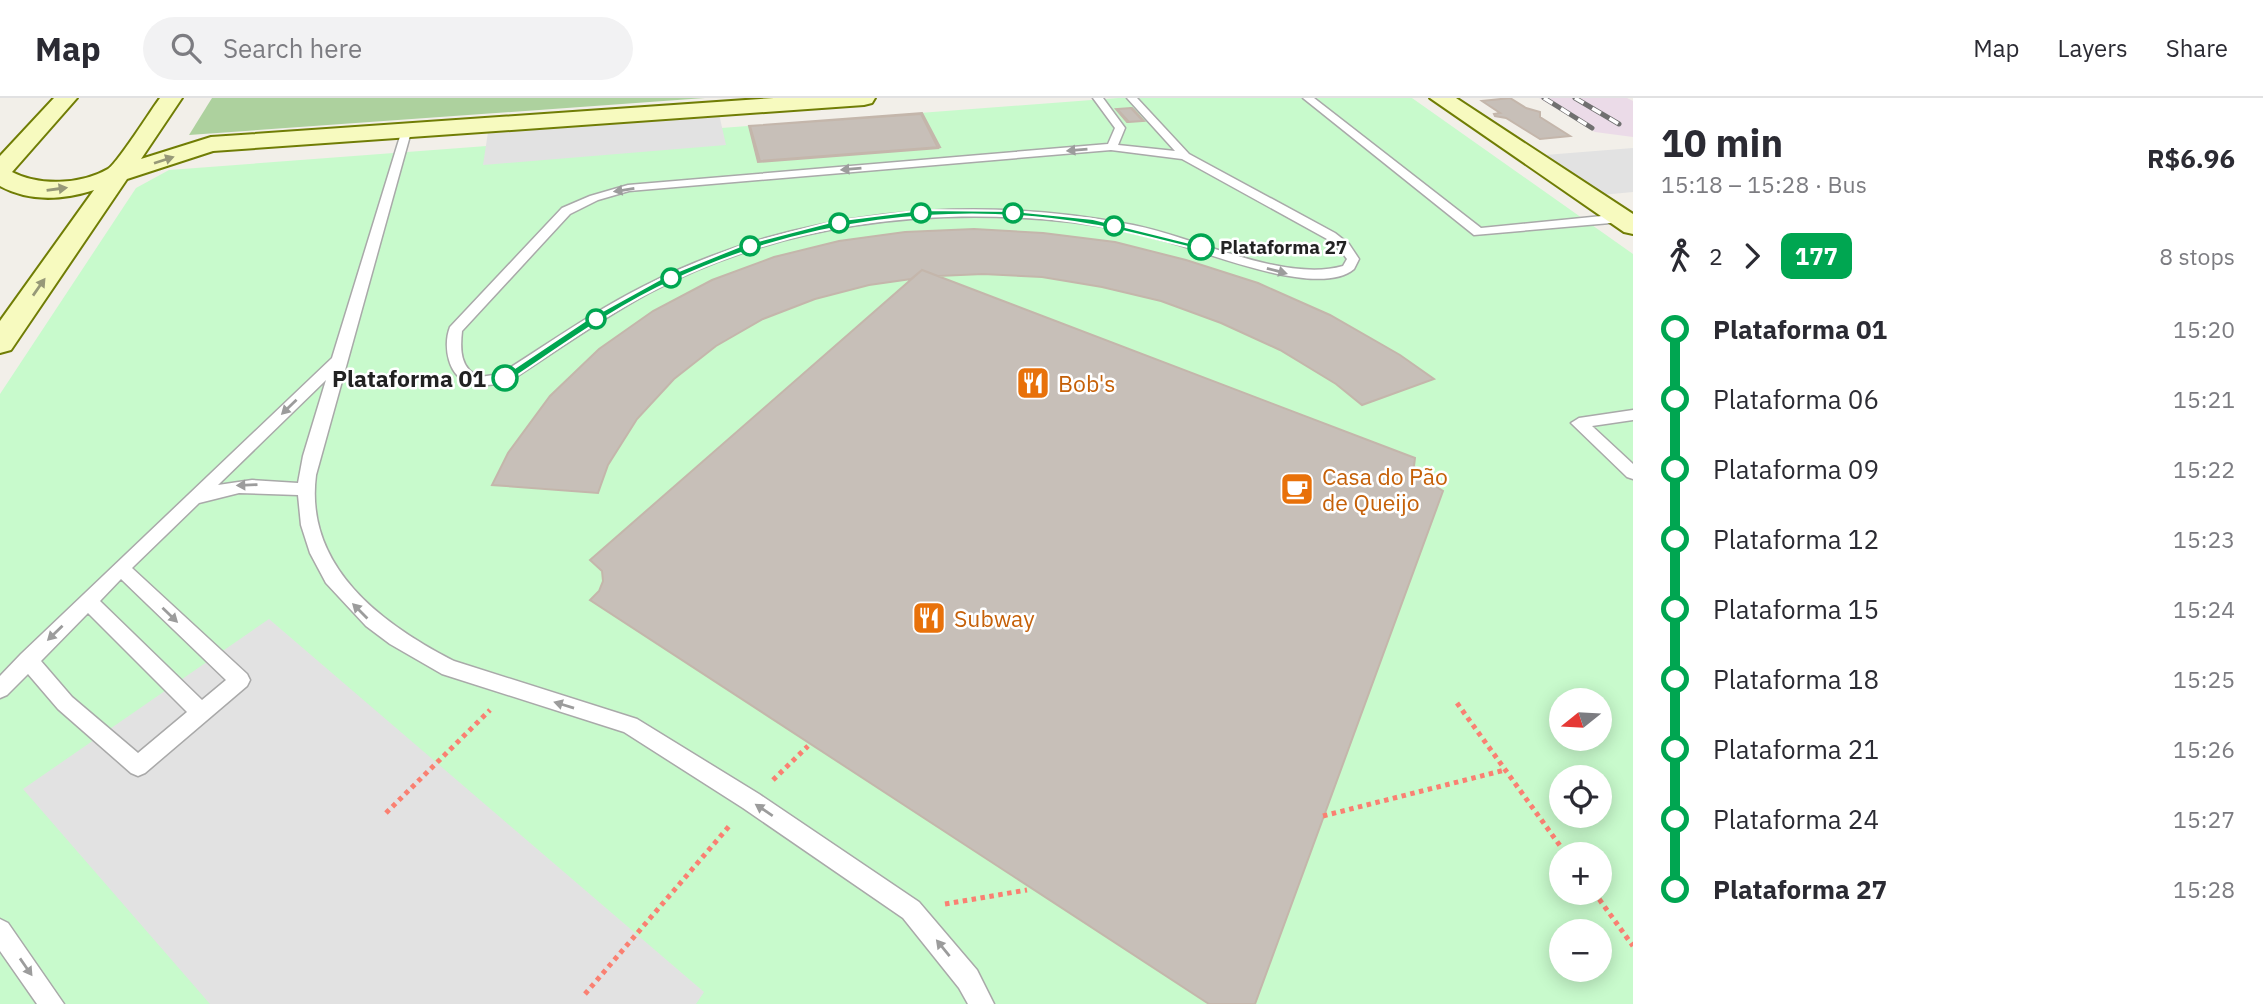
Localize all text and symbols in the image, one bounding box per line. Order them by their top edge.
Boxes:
search box [143,17,633,80]
text: Map [35,27,101,70]
icon: search [167,29,205,67]
text: Search here [223,31,362,65]
text: Map [1973,32,2020,64]
text: Layers [2058,32,2128,64]
text: Share [2166,32,2228,64]
text: 10 min [1661,118,1783,167]
text: R$6.96 [2147,141,2235,175]
one-way arrow [1066,145,1088,156]
one-way arrow [153,154,174,165]
one-way arrow [839,164,861,175]
text: 15:18 – 15:28 · Bus [1661,169,1867,199]
one-way arrow [46,184,68,195]
one-way arrow [613,185,635,196]
unlabelled marker [911,203,931,223]
unlabelled marker [1003,203,1023,223]
unlabelled marker [829,213,849,233]
unlabelled marker [1104,216,1124,236]
marker: Plataforma 27 [1188,234,1214,260]
place label: Plataforma 27 [1220,235,1347,259]
unlabelled marker [740,236,760,256]
icon: walk [1661,237,1699,275]
icon: forward [1733,237,1771,275]
text: 177 [1795,240,1838,272]
text: 2 [1709,241,1723,271]
text: 8 stops [2159,241,2235,271]
one-way arrow [1266,266,1288,277]
unlabelled marker [661,268,681,288]
one-way arrow [32,278,46,296]
unlabelled marker [586,309,606,329]
text: Plataforma 01 [1713,312,1887,346]
text: 15:20 [2173,314,2235,344]
place label: Plataforma 01 [332,363,486,393]
restaurant icon: Bob's [1014,364,1052,402]
marker: Plataforma 01 [492,365,518,391]
place label: Bob's [1058,368,1116,398]
text: Plataforma 06 [1713,382,1879,416]
text: 15:21 [2173,384,2235,414]
one-way arrow [281,398,298,414]
text: Plataforma 09 [1713,452,1879,486]
text: 15:22 [2173,454,2235,484]
place label: Casa do Pão de Queijo [1322,461,1448,517]
cafe icon: Casa do Pão de Queijo [1278,470,1316,508]
one-way arrow [236,480,258,491]
text: Plataforma 12 [1713,522,1879,556]
text: 15:23 [2173,524,2235,554]
text: Plataforma 15 [1713,592,1879,626]
text: 15:24 [2173,594,2235,624]
restaurant icon: Subway [910,599,948,637]
one-way arrow [352,603,369,619]
place label: Subway [954,603,1035,633]
one-way arrow [161,607,178,623]
one-way arrow [47,625,64,642]
text: Plataforma 18 [1713,662,1879,696]
text: 15:25 [2173,664,2235,694]
north arrow [1549,688,1612,751]
map controls [1549,688,1612,982]
one-way arrow [554,699,575,709]
text: Plataforma 21 [1713,732,1879,766]
text: 15:26 [2173,734,2235,764]
button: locate [1549,765,1612,828]
text: Plataforma 24 [1713,802,1879,836]
one-way arrow [755,803,773,817]
text: 15:27 [2173,804,2235,834]
button: + [1549,842,1612,905]
text: Plataforma 27 [1713,872,1887,906]
text: 15:28 [2173,874,2235,904]
button: − [1549,919,1612,982]
one-way arrow [936,940,951,957]
one-way arrow [19,958,33,976]

